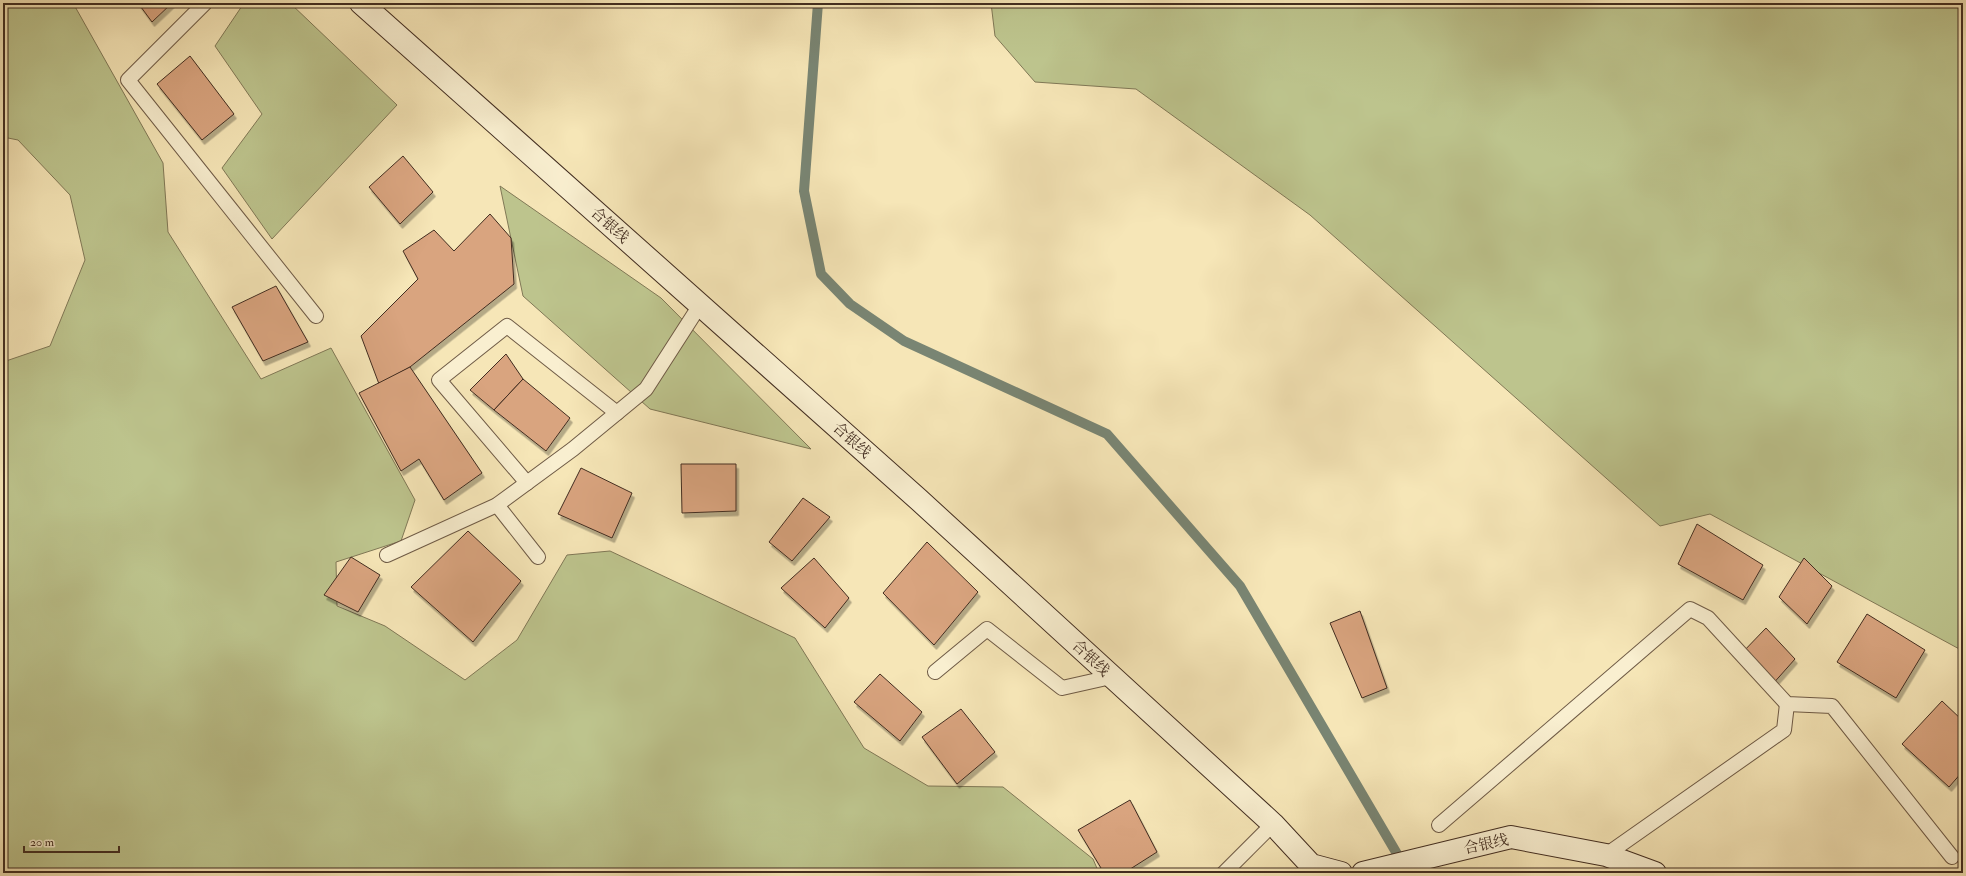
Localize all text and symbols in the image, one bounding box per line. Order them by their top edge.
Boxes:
street label: 合银线 [587,203,633,247]
street label: 合银线 [829,418,875,462]
street label: 合银线 [1068,636,1114,681]
scale bar [24,828,119,854]
street label: 合银线 [1462,831,1510,858]
text: 20 m [30,835,55,850]

